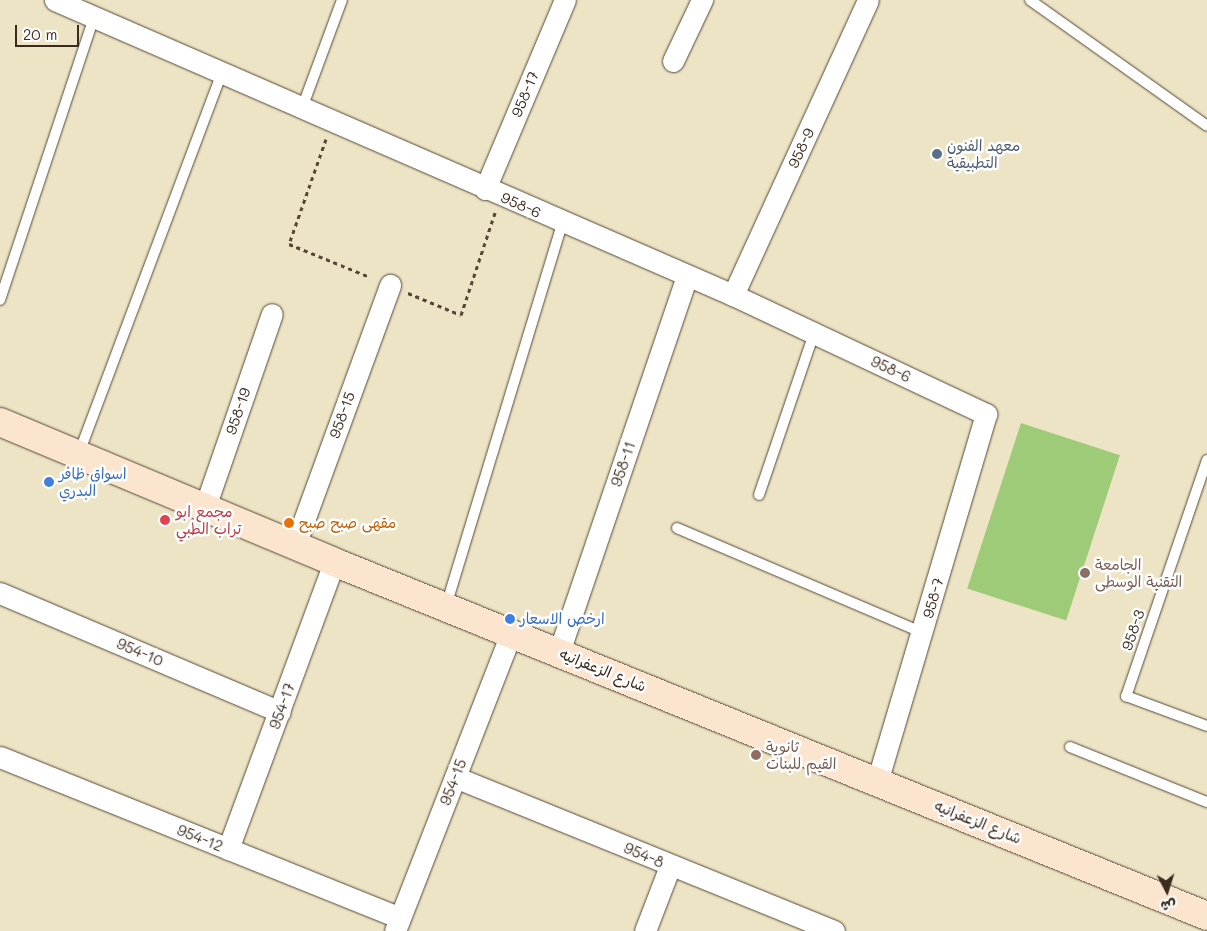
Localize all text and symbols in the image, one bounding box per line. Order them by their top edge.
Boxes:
scale bar [18,15,81,47]
text: 20 m [23,24,57,44]
street label: 958-17 [507,68,543,120]
street label: 958-9 [784,125,818,171]
place label: معهد الفنون التطبيقية [947,136,1020,171]
marker: معهد الفنون التطبيقية [931,148,943,160]
street label: 958-6 [498,188,544,222]
street label: 958-6 [868,352,914,386]
street label: 958-19 [222,385,254,437]
street label: 958-15 [325,389,359,441]
street label: 958-11 [607,439,639,489]
place label: اسواق ظافر البدري [59,464,127,499]
marker: اسواق ظافر البدري [43,476,55,488]
place label: مجمع ابو تراب الطبي [176,502,241,537]
marker: مجمع ابو تراب الطبي [158,513,172,527]
place label: مقهى صبح صبح [299,514,396,532]
marker: مقهى صبح صبح [283,517,295,529]
place label: الجامعة التقنية الوسطى [1095,555,1182,590]
marker: الجامعة التقنية الوسطى [1079,567,1091,579]
street label: 958-7 [919,576,947,620]
street label: 958-3 [1118,607,1148,653]
place label: ارخص الاسعار [520,610,605,628]
marker: ارخص الاسعار [504,613,516,625]
street label: 954-10 [114,634,166,670]
street label: شارع الزعفرانيه [557,644,649,696]
street label: 954-17 [265,680,299,732]
place label: ثانوية القيم للبنات [766,737,836,772]
marker: ثانوية القيم للبنات [750,749,762,761]
street label: 954-15 [436,756,470,808]
street label: شارع الزعفرانيه [932,796,1024,848]
street label: 954-12 [174,821,226,855]
street label: 954-8 [621,839,667,871]
north arrow [1142,866,1192,916]
text: ش [1160,896,1177,917]

